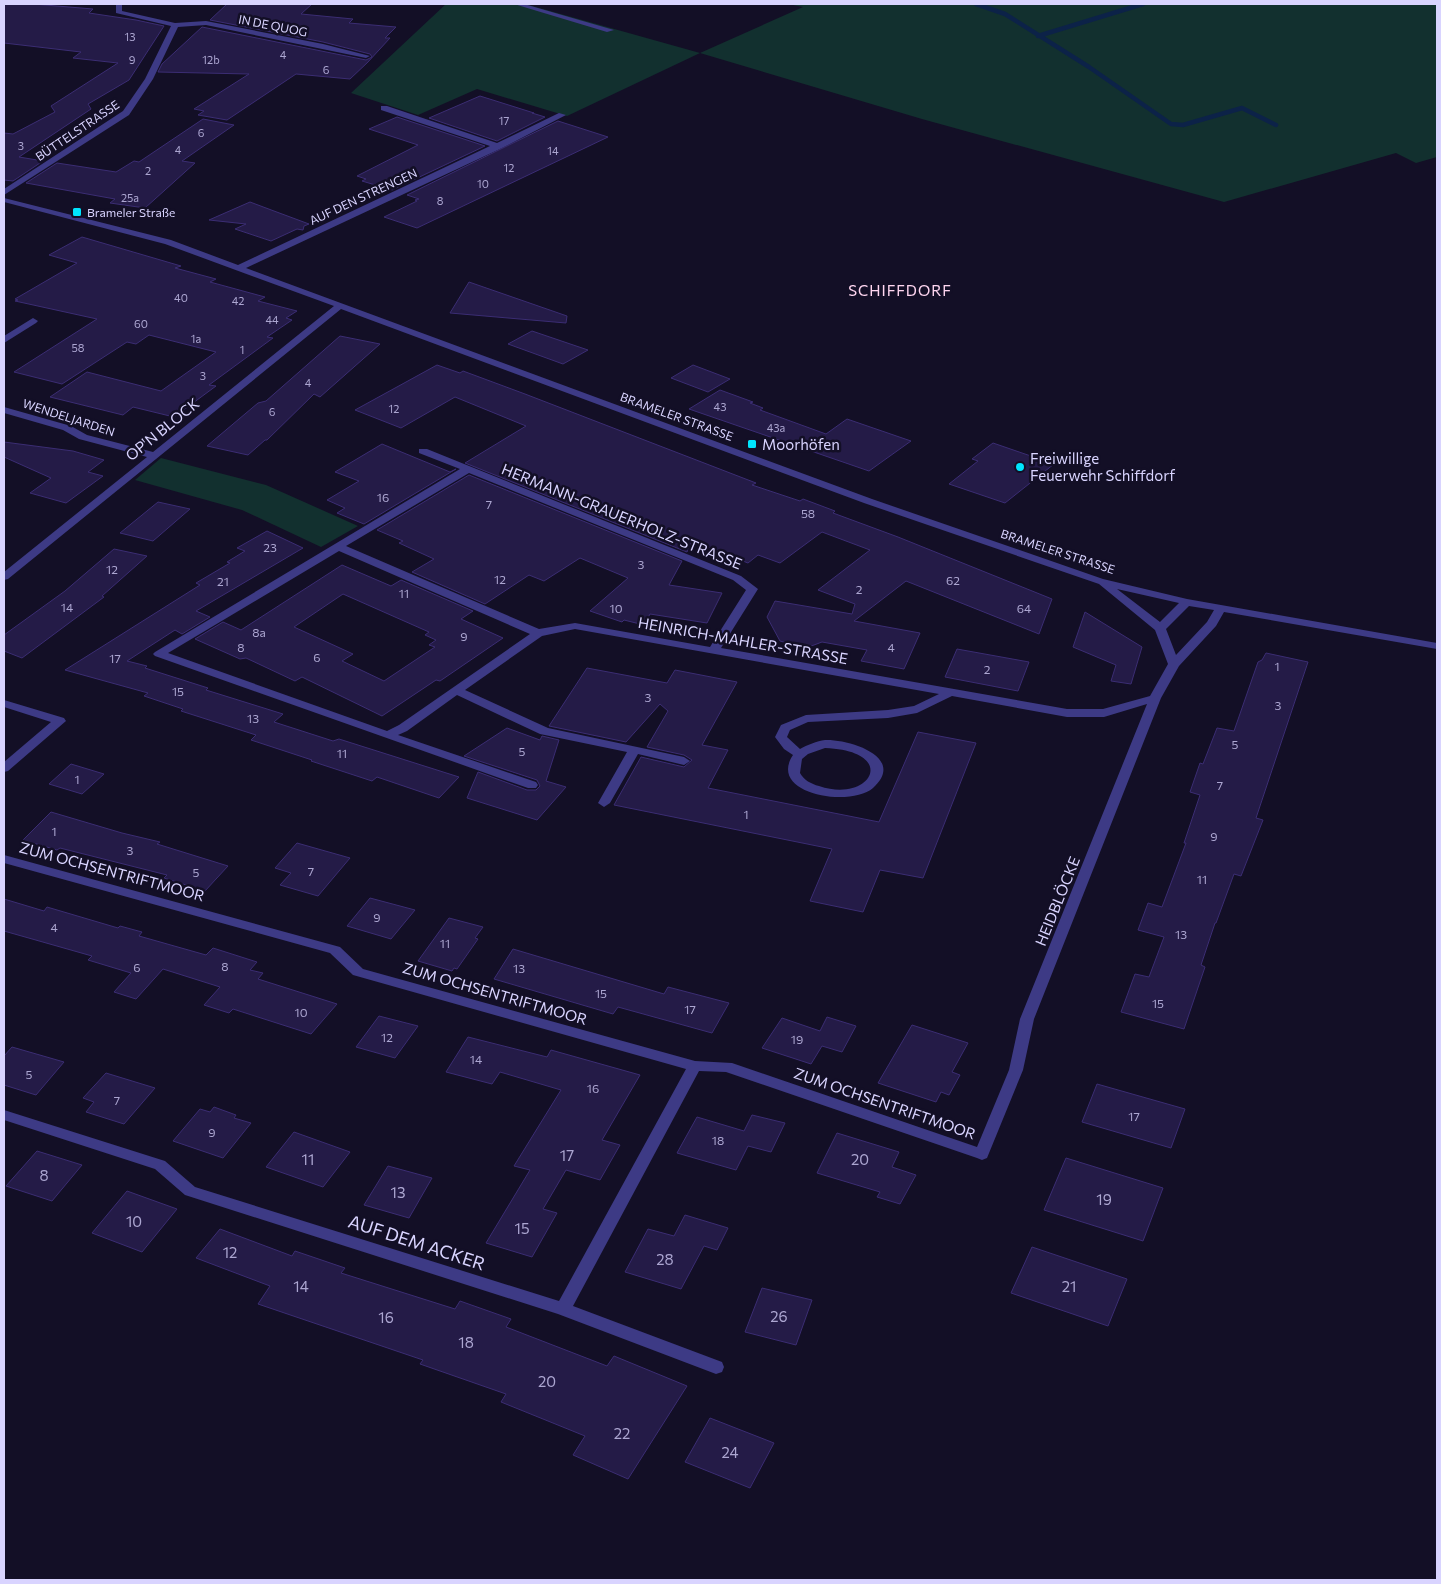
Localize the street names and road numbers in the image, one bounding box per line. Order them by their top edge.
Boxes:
street label: IN DE QUOG [237,11,309,39]
street label: BÜTTELSTRASSE [32,97,122,163]
street label: AUF DEN STRENGEN [307,165,419,227]
street label: BRAMELER STRASSE [619,389,735,443]
street label: OP'N BLOCK [122,394,202,464]
street label: WENDELJARDEN [21,396,117,439]
street label: HERMANN-GRAUERHOLZ-STRASSE [499,459,745,573]
street label: BRAMELER STRASSE [999,526,1117,576]
street label: HEINRICH-MAHLER-STRASSE [637,613,849,667]
street label: ZUM OCHSENTRIFTMOOR [17,838,207,904]
street label: HEIDBLÖCKE [1031,854,1083,948]
street label: ZUM OCHSENTRIFTMOOR [401,958,589,1028]
street label: ZUM OCHSENTRIFTMOOR [792,1063,978,1143]
street label: AUF DEM ACKER [346,1210,488,1274]

